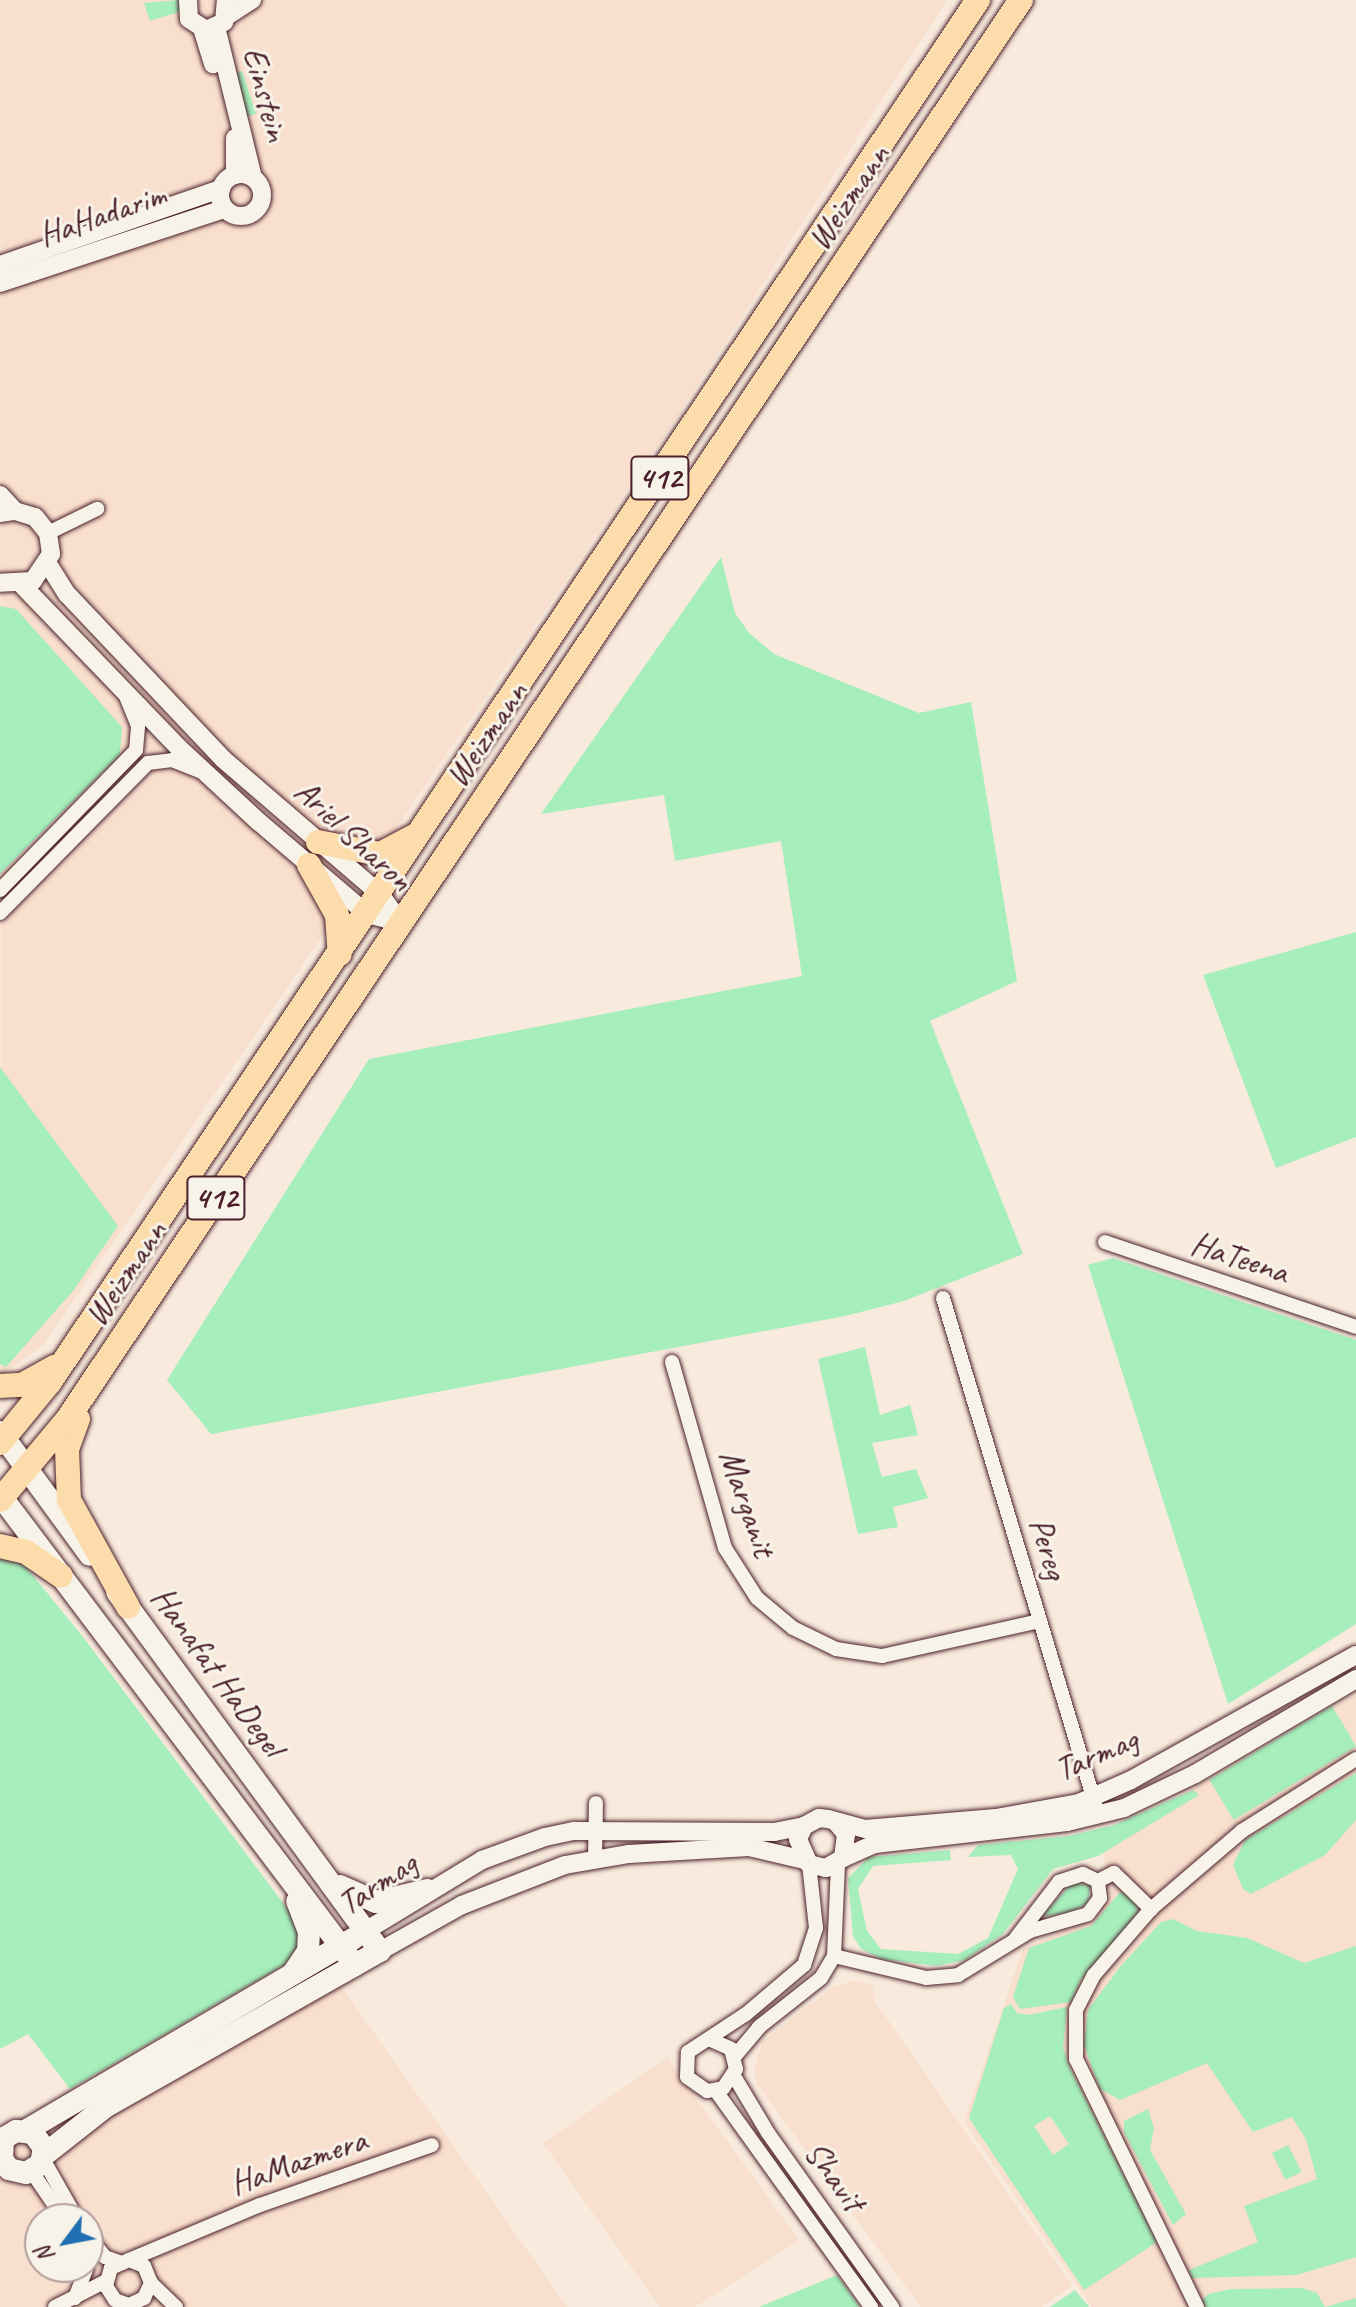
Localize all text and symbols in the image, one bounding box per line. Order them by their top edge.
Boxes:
street label: Einstein [234,43,298,145]
street label: Weizmann [798,137,898,257]
street label: HaHadarim [33,173,171,255]
road number: 412 [630,450,690,506]
street label: Weizmann [436,674,536,794]
street label: Ariel Sharon [286,770,422,900]
road number: 412 [186,1170,246,1226]
street label: Weizmann [75,1213,175,1333]
street label: HaTeena [1186,1222,1294,1292]
street label: Marganit [711,1444,785,1562]
street label: Pereg [1021,1513,1077,1583]
street label: Hanafat HaDegel [143,1578,293,1764]
street label: Tarmag [1048,1718,1144,1790]
street label: Tarmag [330,1842,424,1924]
street label: HaMazmera [224,2119,372,2203]
street label: Shavit [796,2133,874,2219]
north arrow [24,2203,104,2283]
text: N [30,2241,61,2268]

